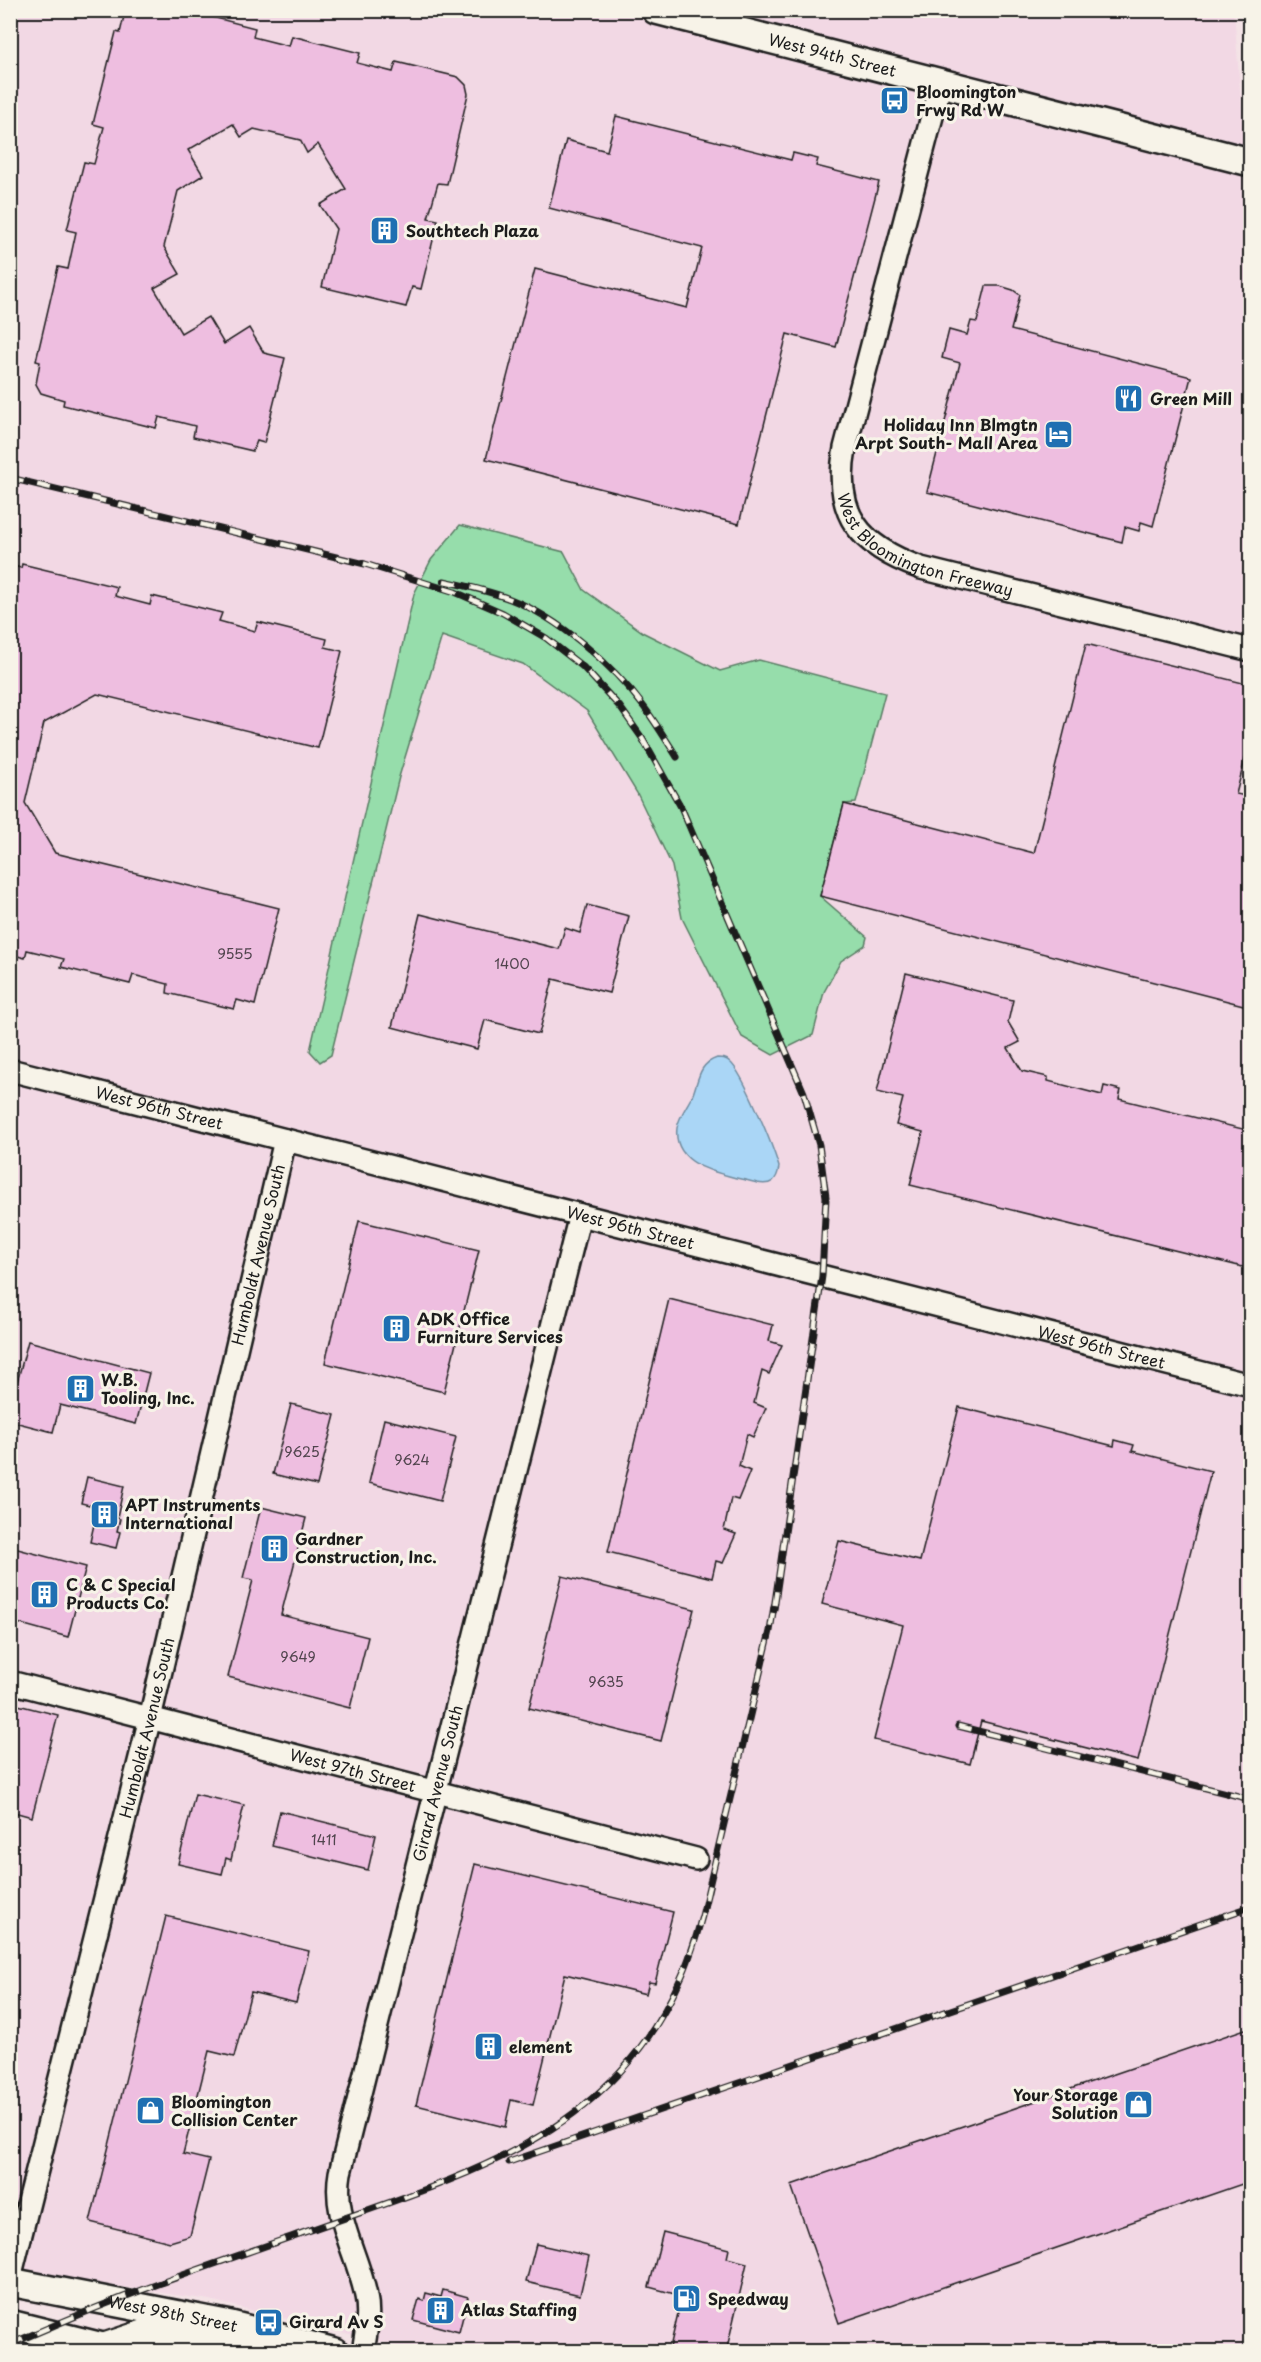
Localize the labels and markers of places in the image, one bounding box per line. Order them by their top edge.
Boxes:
place label: Bloomington Frwy Rd W [916,79,1017,121]
bus stop icon: Bloomington Frwy Rd W [879,85,911,117]
building icon: Southtech Plaza [369,215,401,247]
place label: Southtech Plaza [406,218,539,242]
restaurant icon: Green Mill [1113,383,1145,415]
place label: Green Mill [1150,386,1232,410]
place label: Holiday Inn Blmgtn Arpt South- Mall Area [855,412,1038,454]
hotel icon: Holiday Inn Blmgtn Arpt South- Mall Area [1043,418,1075,450]
place label: ADK Office Furniture Services [417,1306,563,1348]
building icon: ADK Office Furniture Services [380,1312,412,1344]
place label: W.B. Tooling, Inc. [101,1367,195,1409]
building icon: W.B. Tooling, Inc. [64,1373,96,1405]
place label: APT Instruments International [124,1492,260,1534]
building icon: APT Instruments International [88,1498,120,1530]
place label: Gardner Construction, Inc. [295,1526,437,1568]
building icon: Gardner Construction, Inc. [258,1532,290,1564]
place label: C & C Special Products Co. [66,1572,176,1614]
building icon: C & C Special Products Co. [29,1578,61,1610]
building icon: element [472,2031,504,2063]
place label: element [509,2034,573,2058]
place label: Your Storage Solution [1013,2082,1118,2124]
shop icon: Your Storage Solution [1123,2088,1155,2120]
place label: Bloomington Collision Center [171,2089,298,2131]
shop icon: Bloomington Collision Center [134,2095,166,2127]
fuel station icon: Speedway [671,2283,703,2315]
place label: Speedway [708,2286,789,2310]
building icon: Atlas Staffing [424,2294,456,2326]
place label: Atlas Staffing [460,2297,577,2321]
bus stop icon: Girard Av S [252,2306,284,2338]
place label: Girard Av S [289,2309,383,2333]

